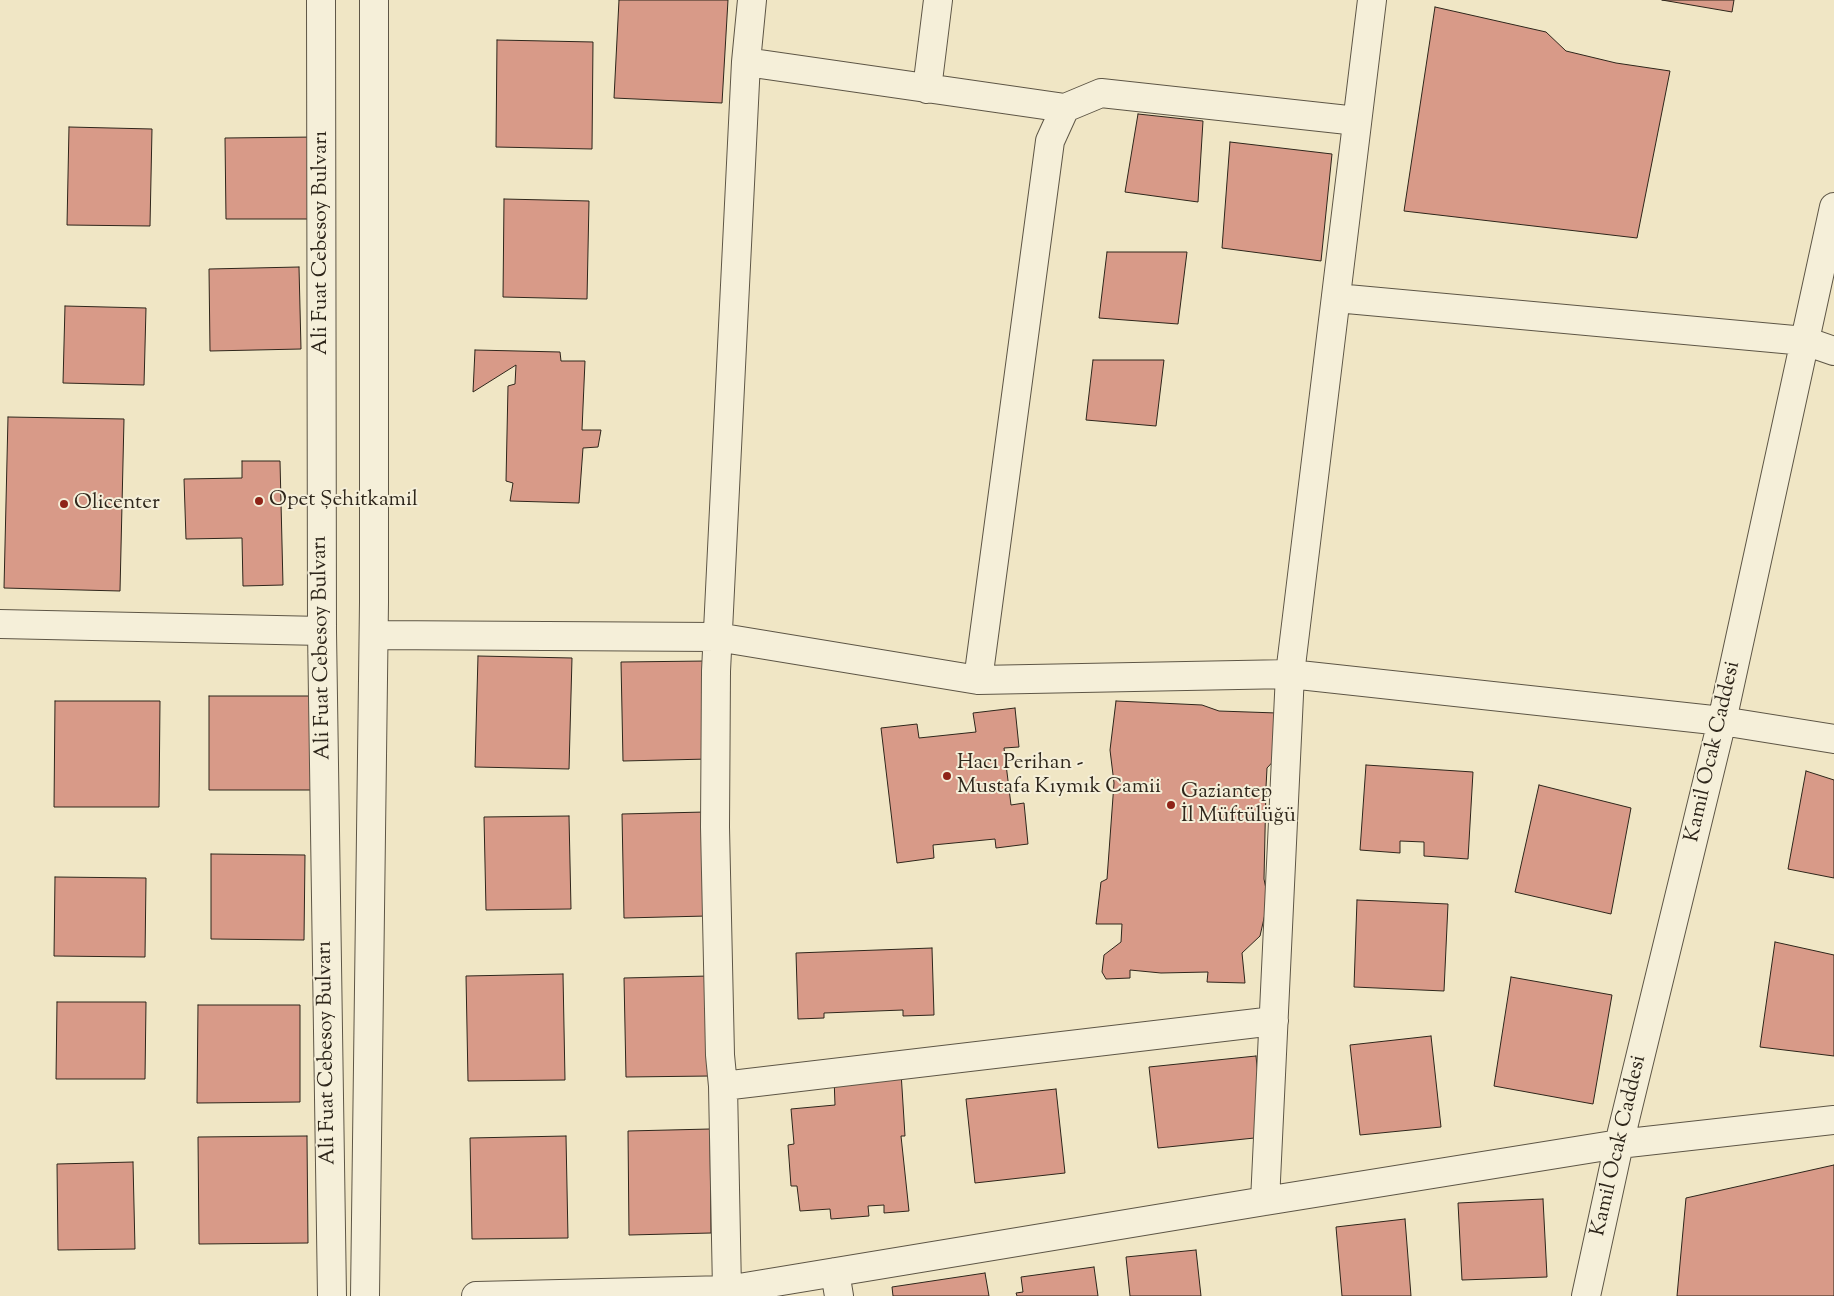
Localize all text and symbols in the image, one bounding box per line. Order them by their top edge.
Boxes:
street label: Ali Fuat Cebesoy Bulvarı [309,131,335,355]
place label: Opet Şehitkamil [269,488,418,514]
place label: Olicenter [74,491,160,517]
marker: Opet Şehitkamil [253,495,265,507]
marker: Olicenter [58,498,70,510]
street label: Ali Fuat Cebesoy Bulvarı [308,536,338,760]
street label: Kamil Ocak Caddesi [1681,659,1747,845]
place label: Hacı Perihan - Mustafa Kıymık Camii [957,751,1161,801]
marker: Hacı Perihan - Mustafa Kıymık Camii [941,770,953,782]
place label: Gaziantep İl Müftülüğü [1181,780,1296,830]
marker: Gaziantep İl Müftülüğü [1165,799,1177,811]
street label: Ali Fuat Cebesoy Bulvarı [313,941,343,1165]
street label: Kamil Ocak Caddesi [1587,1053,1653,1239]

